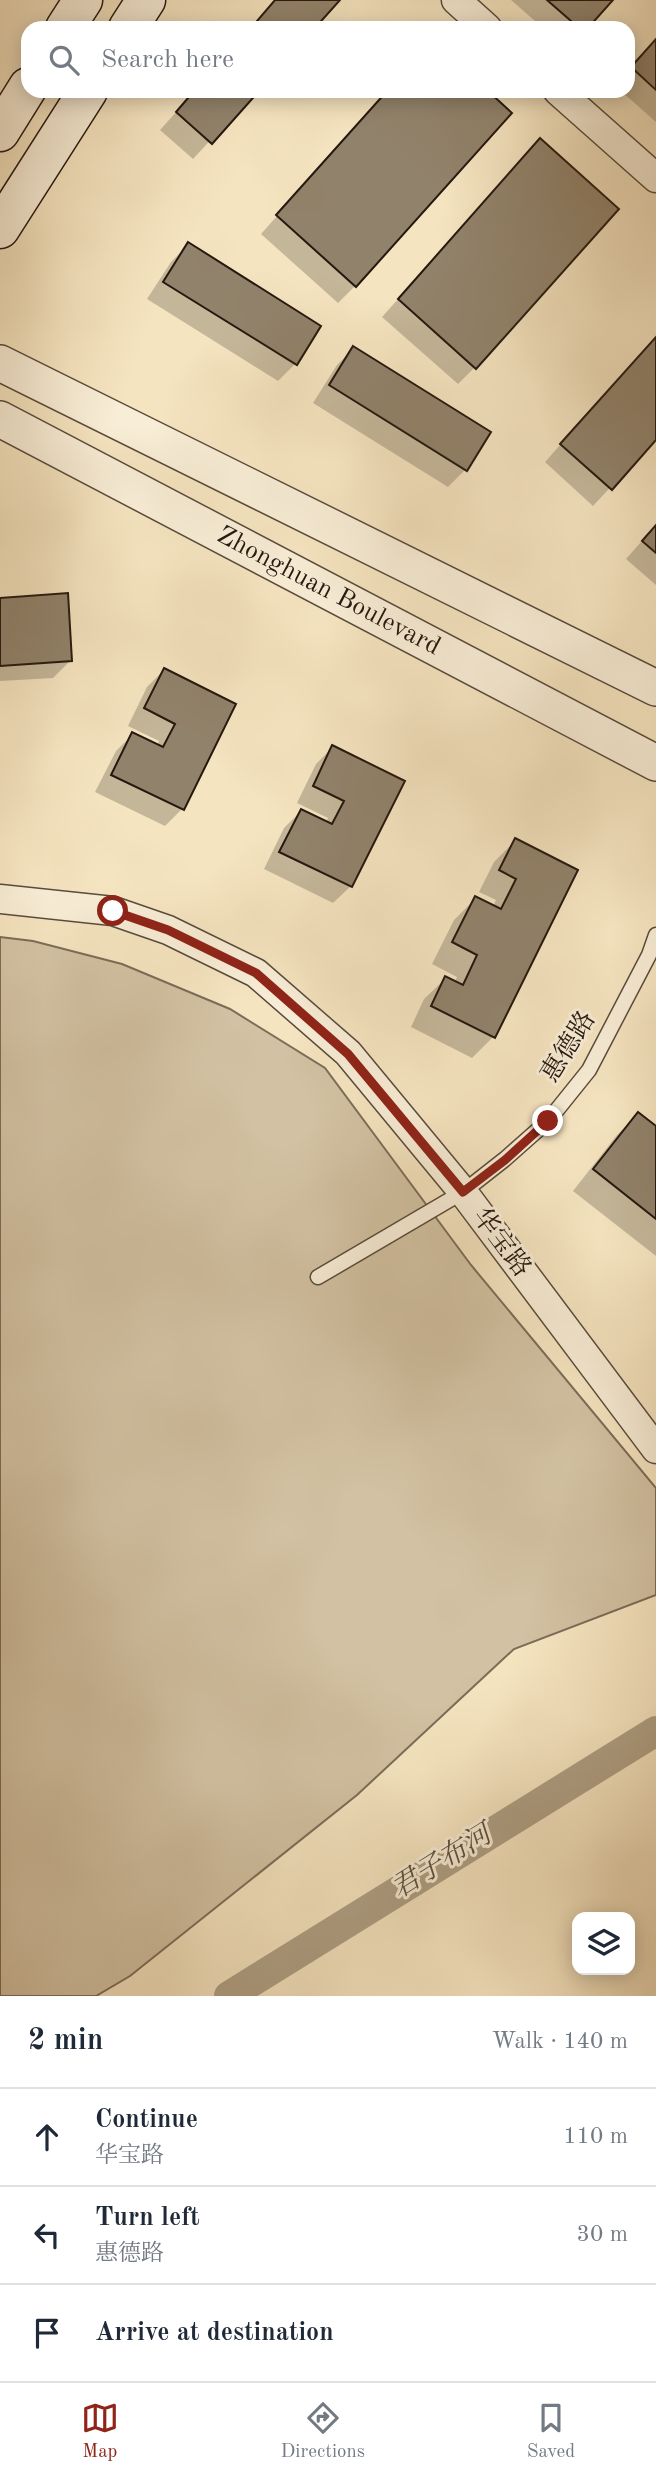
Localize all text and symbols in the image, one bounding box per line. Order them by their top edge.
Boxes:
search box [21,21,635,98]
icon: search [45,41,83,79]
text: Search here [101,47,234,73]
street label: Zhonghuan Boulevard [213,522,444,660]
route start [97,895,128,926]
street label: 惠德路 [536,1006,601,1087]
route end [532,1105,563,1136]
street label: 华宝路 [467,1202,537,1282]
water label: 君子布河 [385,1816,501,1905]
map controls [572,1912,635,1975]
button: layers [572,1912,635,1975]
text: 2 min [28,2026,103,2056]
text: Walk · 140 m [492,2030,628,2053]
text: Continue [95,2107,198,2133]
icon: ahead [28,2118,66,2156]
text: 110 m [563,2125,628,2148]
text: 华宝路 [95,2144,164,2167]
text: Turn left [95,2205,200,2231]
icon: left [28,2216,66,2254]
text: 30 m [577,2223,628,2246]
text: 惠德路 [95,2242,164,2265]
icon: arrive [28,2314,66,2352]
text: Arrive at destination [95,2320,334,2346]
tab: Map [81,2399,119,2464]
tab: Directions [281,2399,365,2464]
tab: Saved [527,2399,575,2464]

